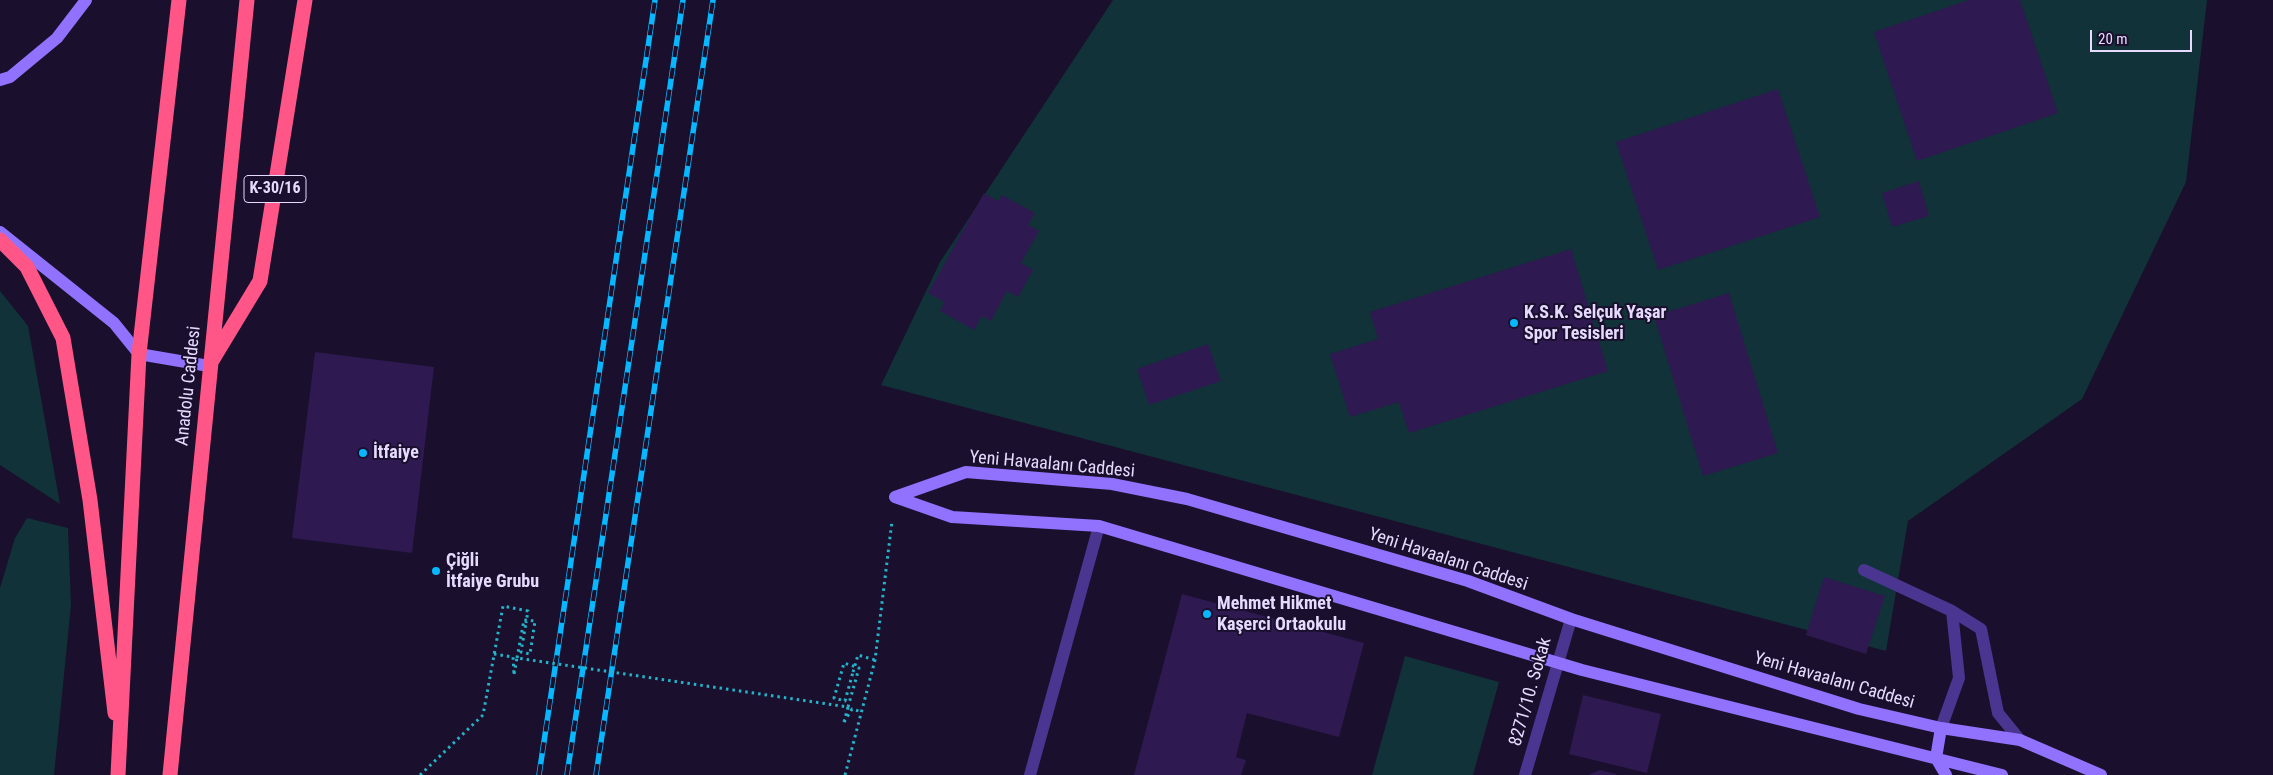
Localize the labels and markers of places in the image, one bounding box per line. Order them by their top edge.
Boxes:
place label: K.S.K. Selçuk Yaşar Spor Tesisleri [1524,302,1667,344]
marker: K.S.K. Selçuk Yaşar Spor Tesisleri [1508,317,1520,329]
place label: İtfaiye [373,442,419,464]
marker: İtfaiye [357,447,369,459]
place label: Çiğli İtfaiye Grubu [446,550,539,592]
marker: Çiğli İtfaiye Grubu [430,565,442,577]
place label: Mehmet Hikmet Kaşerci Ortaokulu [1217,593,1346,636]
marker: Mehmet Hikmet Kaşerci Ortaokulu [1201,608,1213,620]

